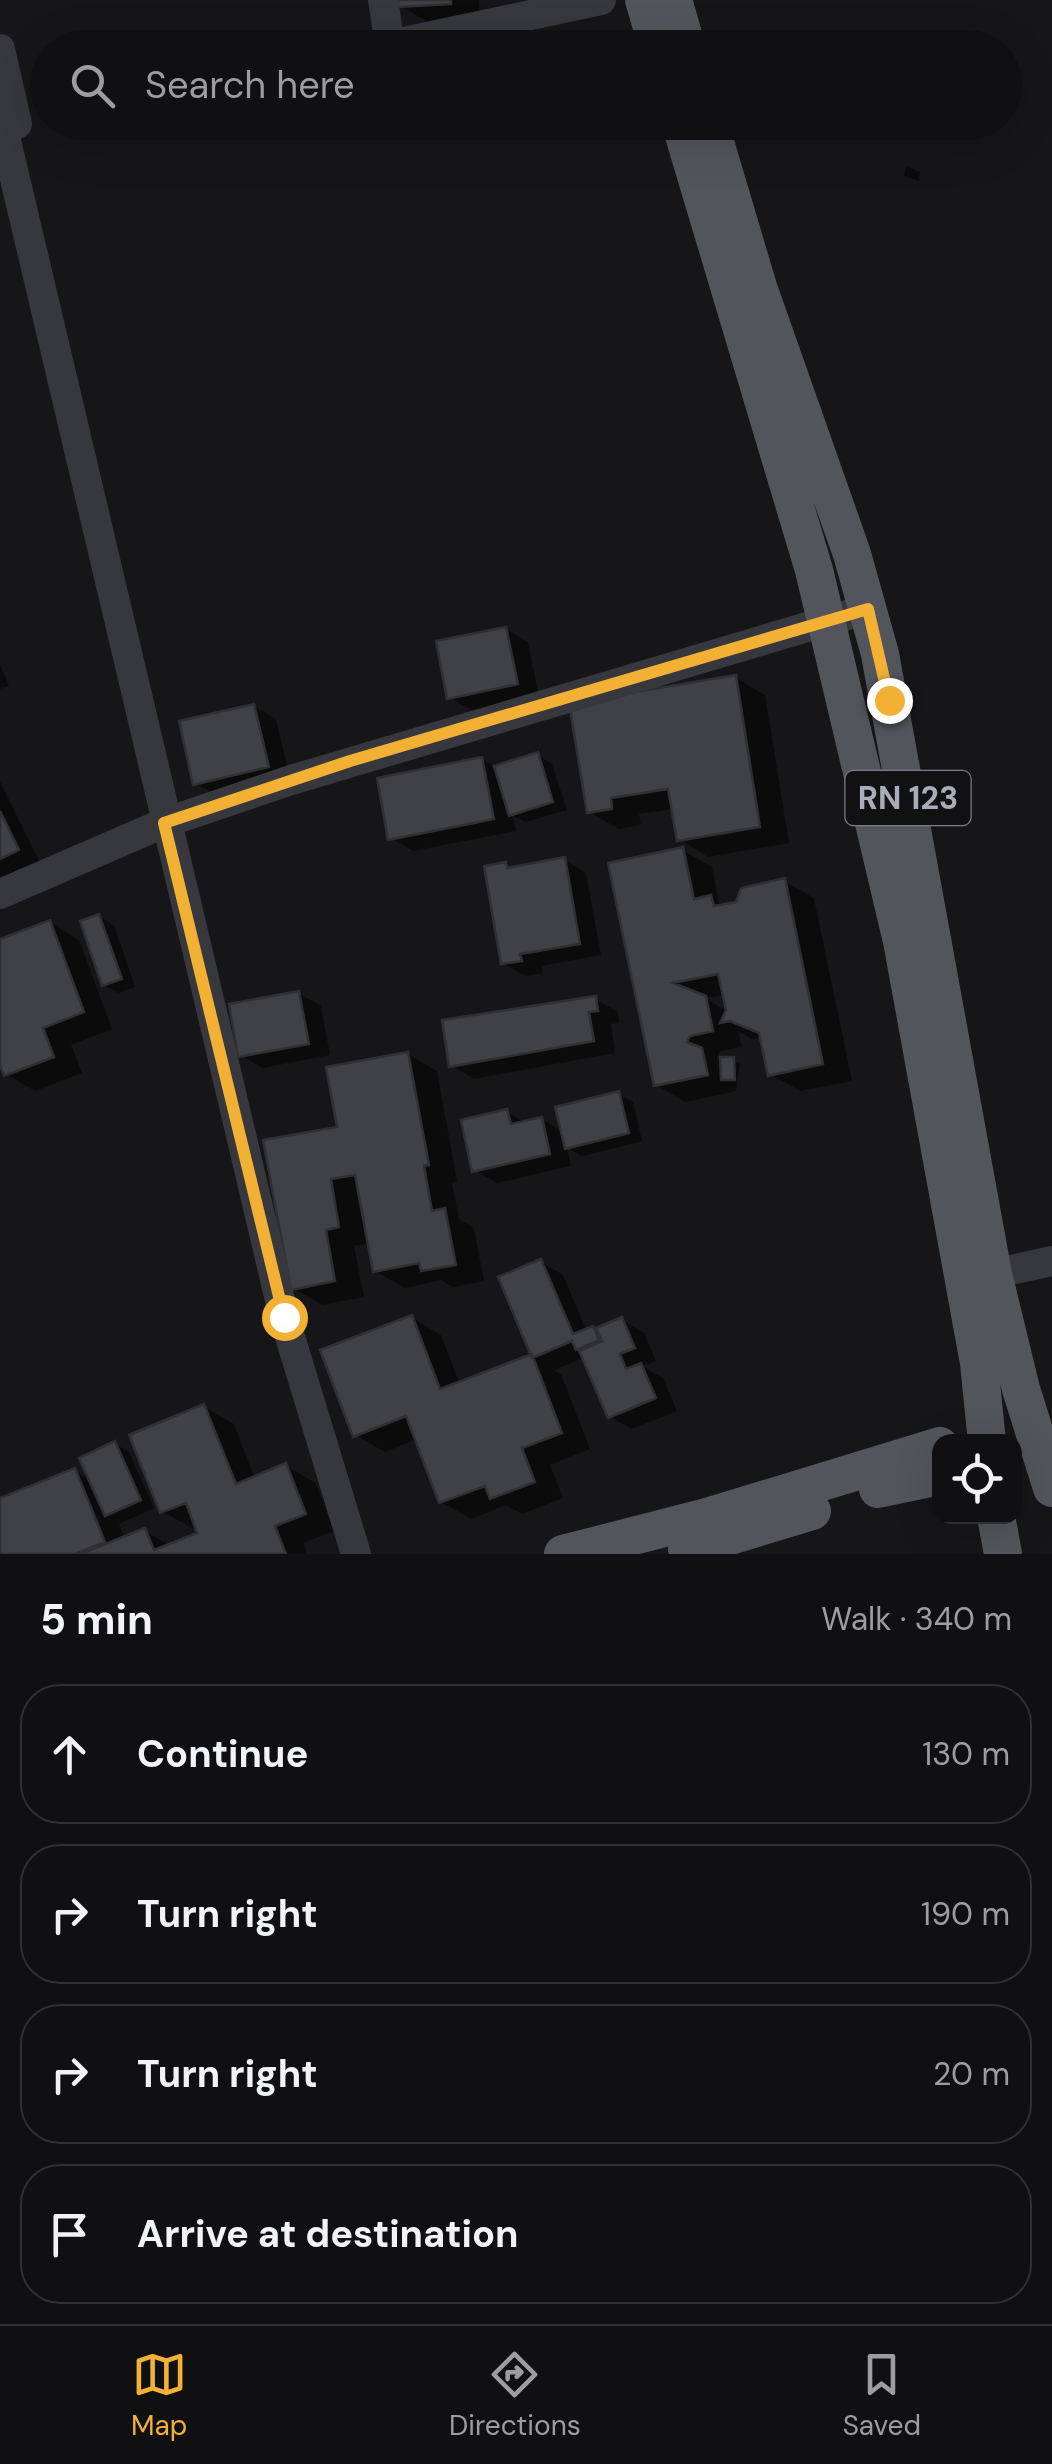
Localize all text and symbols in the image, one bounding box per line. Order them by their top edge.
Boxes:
search box [30,30,1022,140]
icon: search [65,58,120,113]
text: Search here [145,60,355,110]
route end [867,678,913,724]
road number: RN 123 [846,771,970,825]
route start [262,1295,308,1341]
map controls [932,1434,1022,1524]
button: locate [932,1434,1022,1524]
text: 5 min [40,1592,153,1647]
text: Walk · 340 m [821,1598,1012,1640]
icon: ahead [42,1727,97,1782]
text: Continue [137,1729,308,1779]
text: 130 m [922,1733,1010,1775]
icon: right [42,1887,97,1942]
text: Turn right [137,1889,318,1939]
text: 190 m [921,1893,1010,1935]
icon: right [42,2047,97,2102]
text: Turn right [137,2049,318,2099]
text: 20 m [933,2053,1010,2095]
icon: arrive [42,2207,97,2262]
text: Arrive at destination [137,2209,519,2259]
tab: Map [131,2347,187,2444]
tab: Directions [449,2347,581,2444]
tab: Saved [843,2347,921,2444]

